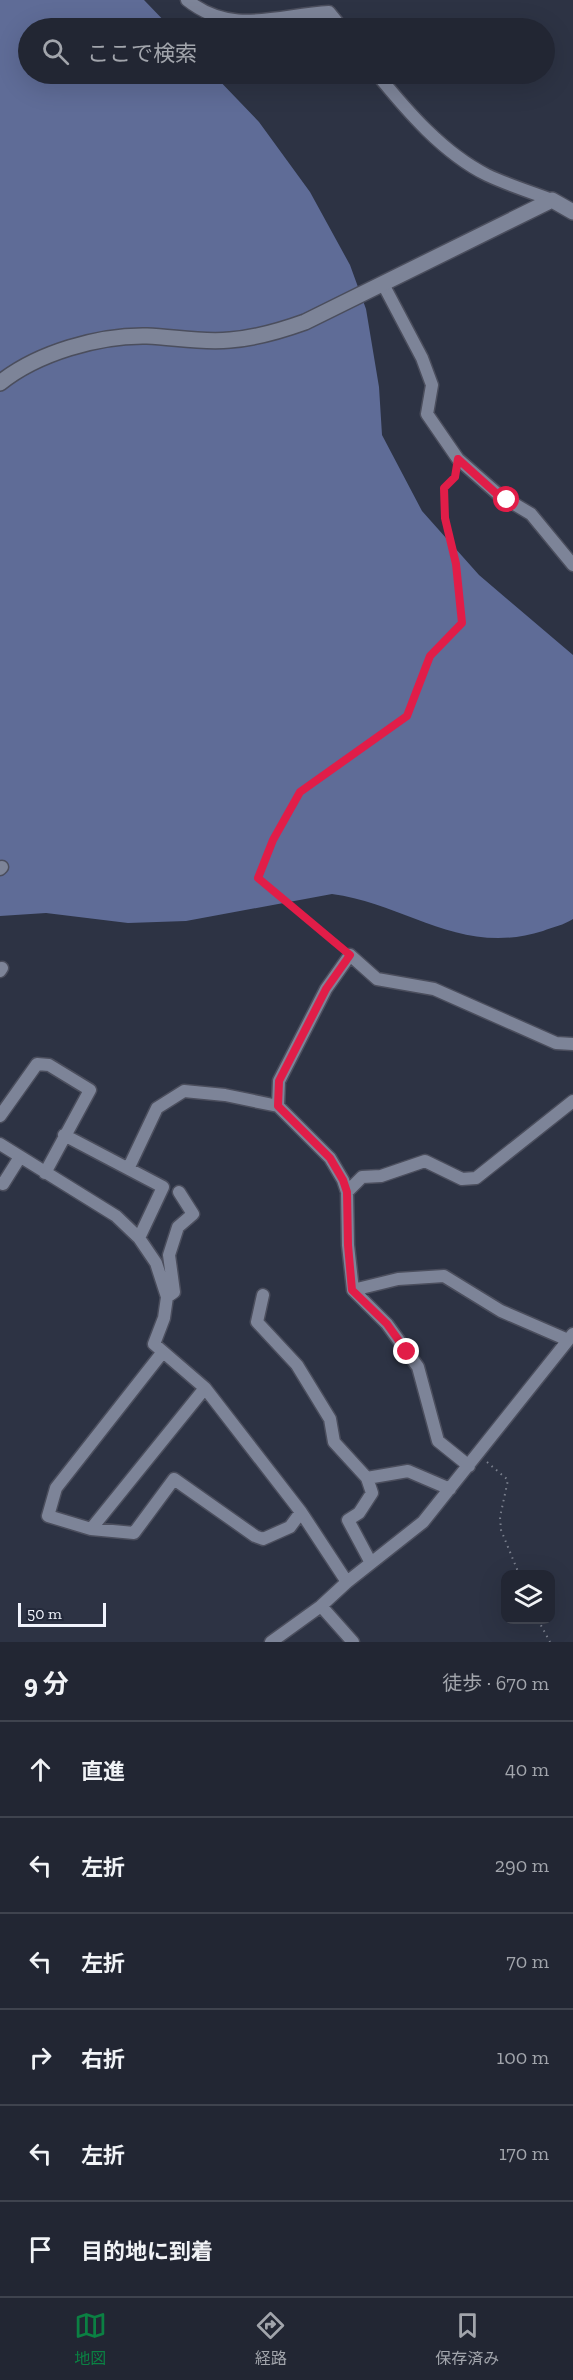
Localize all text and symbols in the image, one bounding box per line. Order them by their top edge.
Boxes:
search box [18,18,555,84]
icon: search [39,35,72,68]
text: ここで検索 [87,40,197,67]
route start [493,486,519,512]
route end [393,1338,419,1364]
map controls [501,1570,555,1624]
button: layers [501,1570,555,1624]
scale bar [18,1600,106,1628]
text: 50 m [27,1604,62,1623]
text: 9 分 [24,1668,69,1700]
text: 徒歩 · 670 m [442,1671,549,1695]
icon: ahead [24,1753,57,1786]
text: 40 m [505,1757,549,1781]
text: 直進 [81,1758,125,1785]
icon: left [24,1849,57,1882]
text: 290 m [495,1853,549,1877]
text: 左折 [81,1854,125,1881]
icon: left [24,1945,57,1978]
text: 70 m [506,1949,549,1973]
text: 左折 [81,1950,125,1977]
icon: right [24,2041,57,2074]
text: 100 m [496,2045,549,2069]
text: 右折 [81,2046,125,2073]
icon: left [24,2137,57,2170]
text: 170 m [499,2141,549,2165]
text: 左折 [81,2142,125,2169]
icon: arrive [24,2233,57,2266]
text: 目的地に到着 [81,2238,213,2265]
tab: 地図 [74,2309,107,2369]
tab: 経路 [254,2309,287,2369]
tab: 保存済み [435,2309,499,2369]

